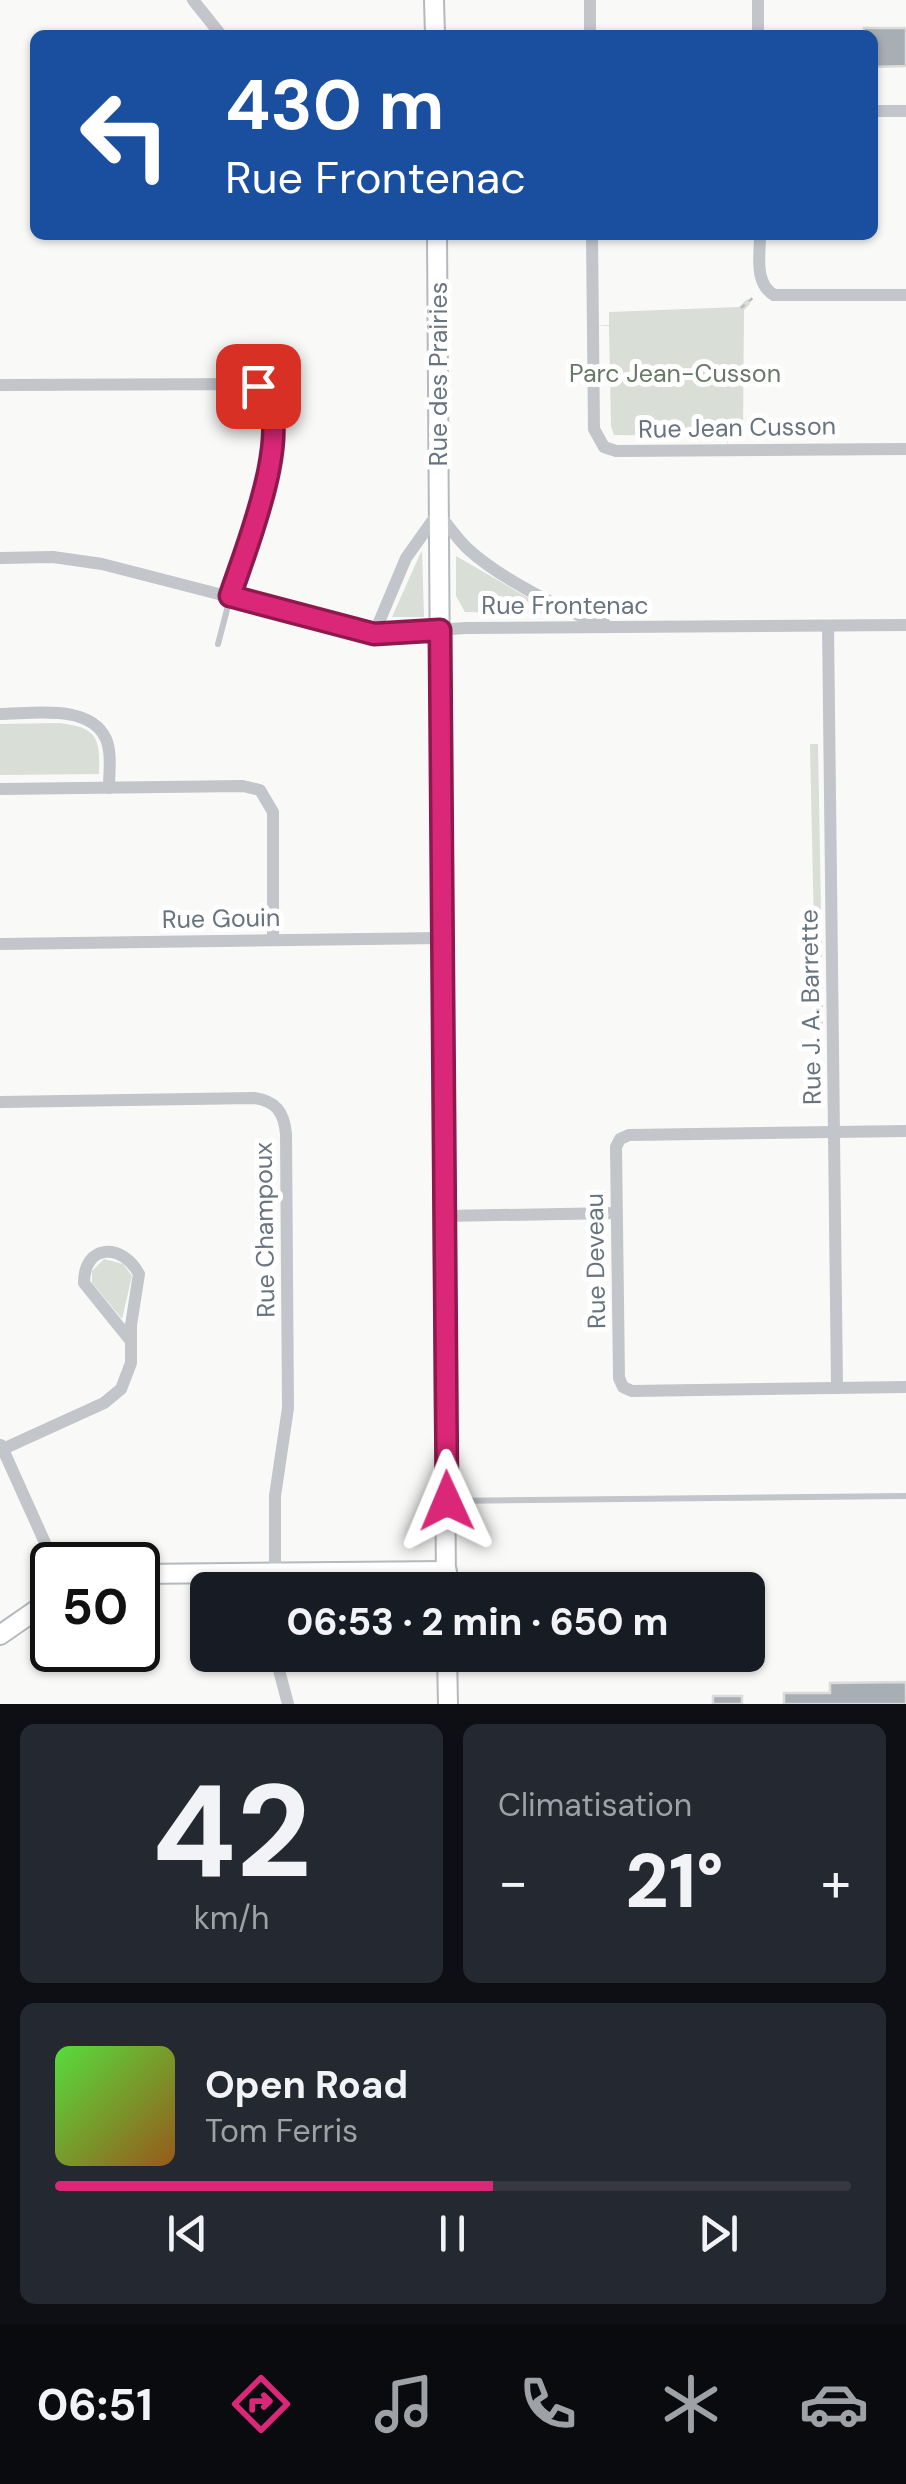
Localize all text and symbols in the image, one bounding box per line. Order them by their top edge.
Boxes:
text: 430 m [225,60,444,151]
icon: left [60,70,190,200]
text: Rue Frontenac [225,148,526,207]
street label: Rue des Prairies [422,282,455,466]
pin [216,344,301,429]
park label: Parc Jean-Cusson [569,357,781,390]
icon: arrive [231,359,286,414]
street label: Rue Jean Cusson [638,409,836,446]
street label: Rue Frontenac [481,589,649,622]
street label: Rue Gouin [161,901,281,936]
street label: Rue J. A. Barrette [792,909,829,1105]
street label: Rue Champoux [246,1142,283,1318]
street label: Rue Deveau [578,1193,613,1329]
position arrow [395,1449,499,1553]
speed limit sign: 50 [30,1542,160,1672]
text: 06:53 · 2 min · 650 m [287,1597,668,1647]
text: 42 [152,1747,311,1916]
text: Climatisation [498,1784,692,1826]
text: 21° [625,1833,724,1930]
text: − [498,1846,528,1918]
text: + [821,1846,851,1918]
text: km/h [194,1897,269,1939]
text: Open Road [205,2060,408,2110]
text: Tom Ferris [205,2110,358,2152]
icon: previous [160,2206,215,2261]
icon: pause [425,2206,480,2261]
icon: next [691,2206,746,2261]
icon: directions [226,2369,296,2439]
icon: music [369,2369,439,2439]
icon: phone [513,2369,583,2439]
icon: climate [656,2369,726,2439]
icon: car [799,2369,869,2439]
text: 06:51 [37,2375,153,2434]

